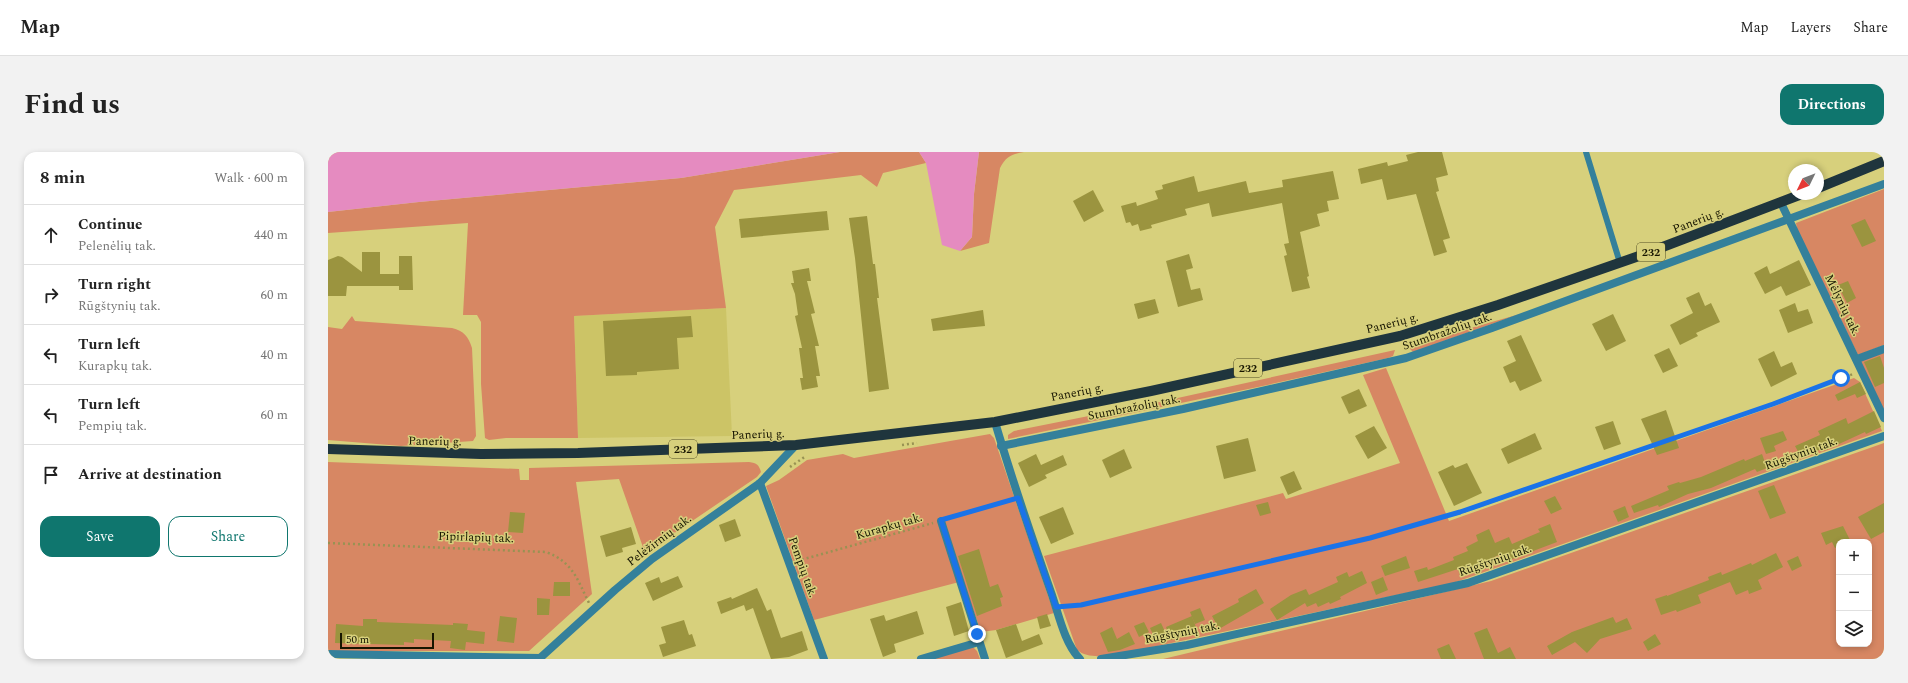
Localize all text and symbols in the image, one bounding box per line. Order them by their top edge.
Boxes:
text: Map [20,13,60,42]
text: Map [1740,17,1769,38]
text: Layers [1791,17,1831,38]
text: Share [1853,17,1888,38]
text: Find us [24,83,120,126]
button: Directions [1780,84,1884,125]
north arrow [1788,164,1824,200]
text: 8 min [40,165,85,191]
text: Walk · 600 m [214,168,288,188]
street label: Panerių g. [1670,202,1727,239]
text: Continue [78,213,143,236]
icon: ahead [40,224,62,246]
text: 440 m [254,225,288,245]
text: Pelenėlių tak. [78,236,156,256]
road number: 232 [1637,243,1665,261]
street label: Mėlynių tak. [1819,271,1866,339]
text: Turn right [78,273,151,296]
icon: right [40,284,62,306]
text: 60 m [261,285,288,305]
text: Rūgštynių tak. [78,296,160,316]
street label: Stumbražolių tak. [1400,307,1495,356]
street label: Panerių g. [1364,308,1420,339]
text: Turn left [78,333,140,356]
icon: left [40,344,62,366]
text: 40 m [261,345,288,365]
text: Kurapkų tak. [78,356,152,376]
road number: 232 [1234,359,1262,377]
route start [1832,369,1850,387]
street label: Panerių g. [1049,378,1105,407]
street label: Stumbražolių tak. [1086,389,1182,426]
text: Turn left [78,393,140,416]
icon: left [40,404,62,426]
text: 60 m [261,405,288,425]
text: Pempių tak. [78,416,147,436]
street label: Panerių g. [731,424,785,445]
street label: Panerių g. [408,432,462,451]
street label: Rūgštynių tak. [1762,432,1840,475]
road number: 232 [669,440,697,458]
text: Arrive at destination [78,463,222,486]
icon: arrive [40,464,62,486]
street label: Kurapkų tak. [854,508,925,545]
street label: Pelėžirnių tak. [623,510,696,571]
button: Save [40,516,160,557]
button: Share [168,516,288,557]
street label: Pipirlapių tak. [438,527,514,548]
street label: Pempių tak. [783,534,822,600]
street label: Rūgštynių tak. [1456,539,1534,582]
map controls [1836,539,1872,647]
button: + [1836,539,1872,575]
button: − [1836,575,1872,611]
button: layers [1836,611,1872,647]
street label: Rūgštynių tak. [1143,616,1221,649]
route end [968,625,986,643]
scale bar [340,631,434,650]
text: 50 m [346,631,369,648]

